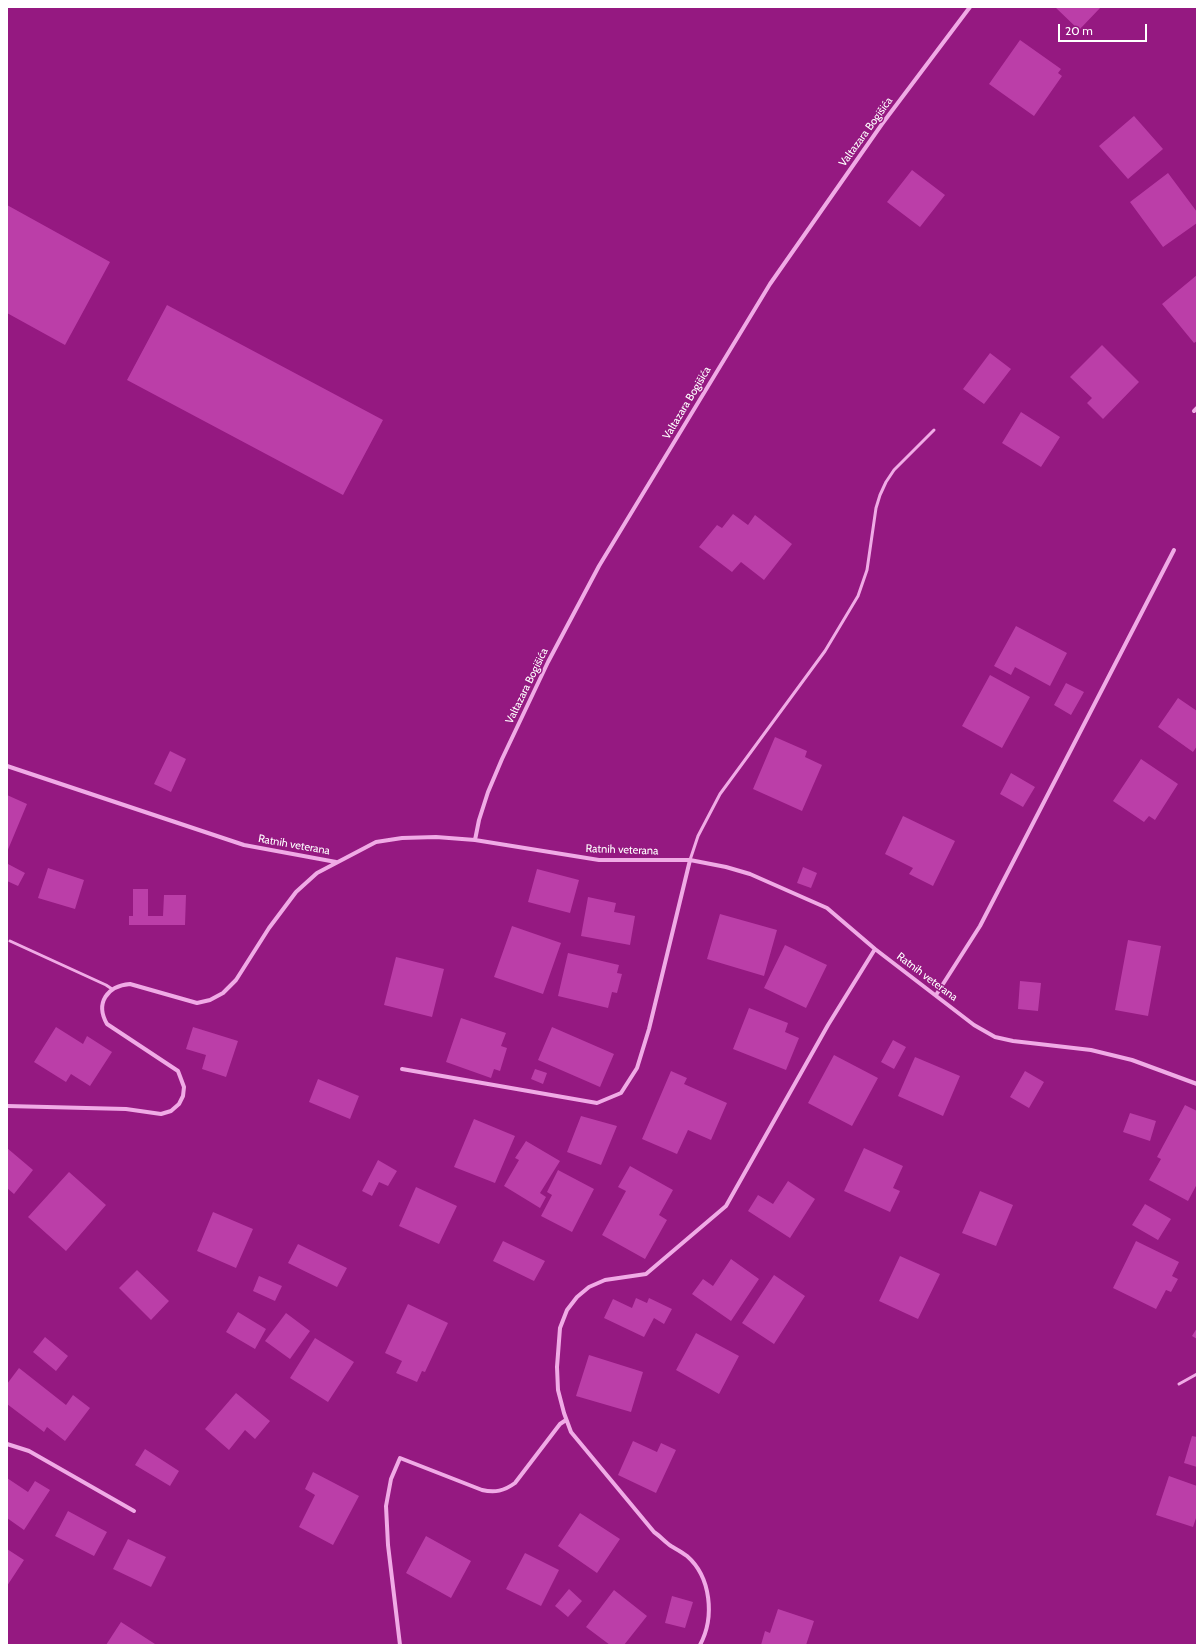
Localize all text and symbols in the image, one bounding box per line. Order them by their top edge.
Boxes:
scale bar [1060,16,1149,42]
text: 20 m [1065,23,1093,38]
street label: Valtazara Bogišića [836,95,896,169]
street label: Valtazara Bogišića [660,364,714,442]
street label: Valtazara Bogišića [503,646,551,726]
street label: Ratnih veterana [257,832,331,858]
street label: Ratnih veterana [585,842,659,858]
street label: Ratnih veterana [894,950,960,1004]

